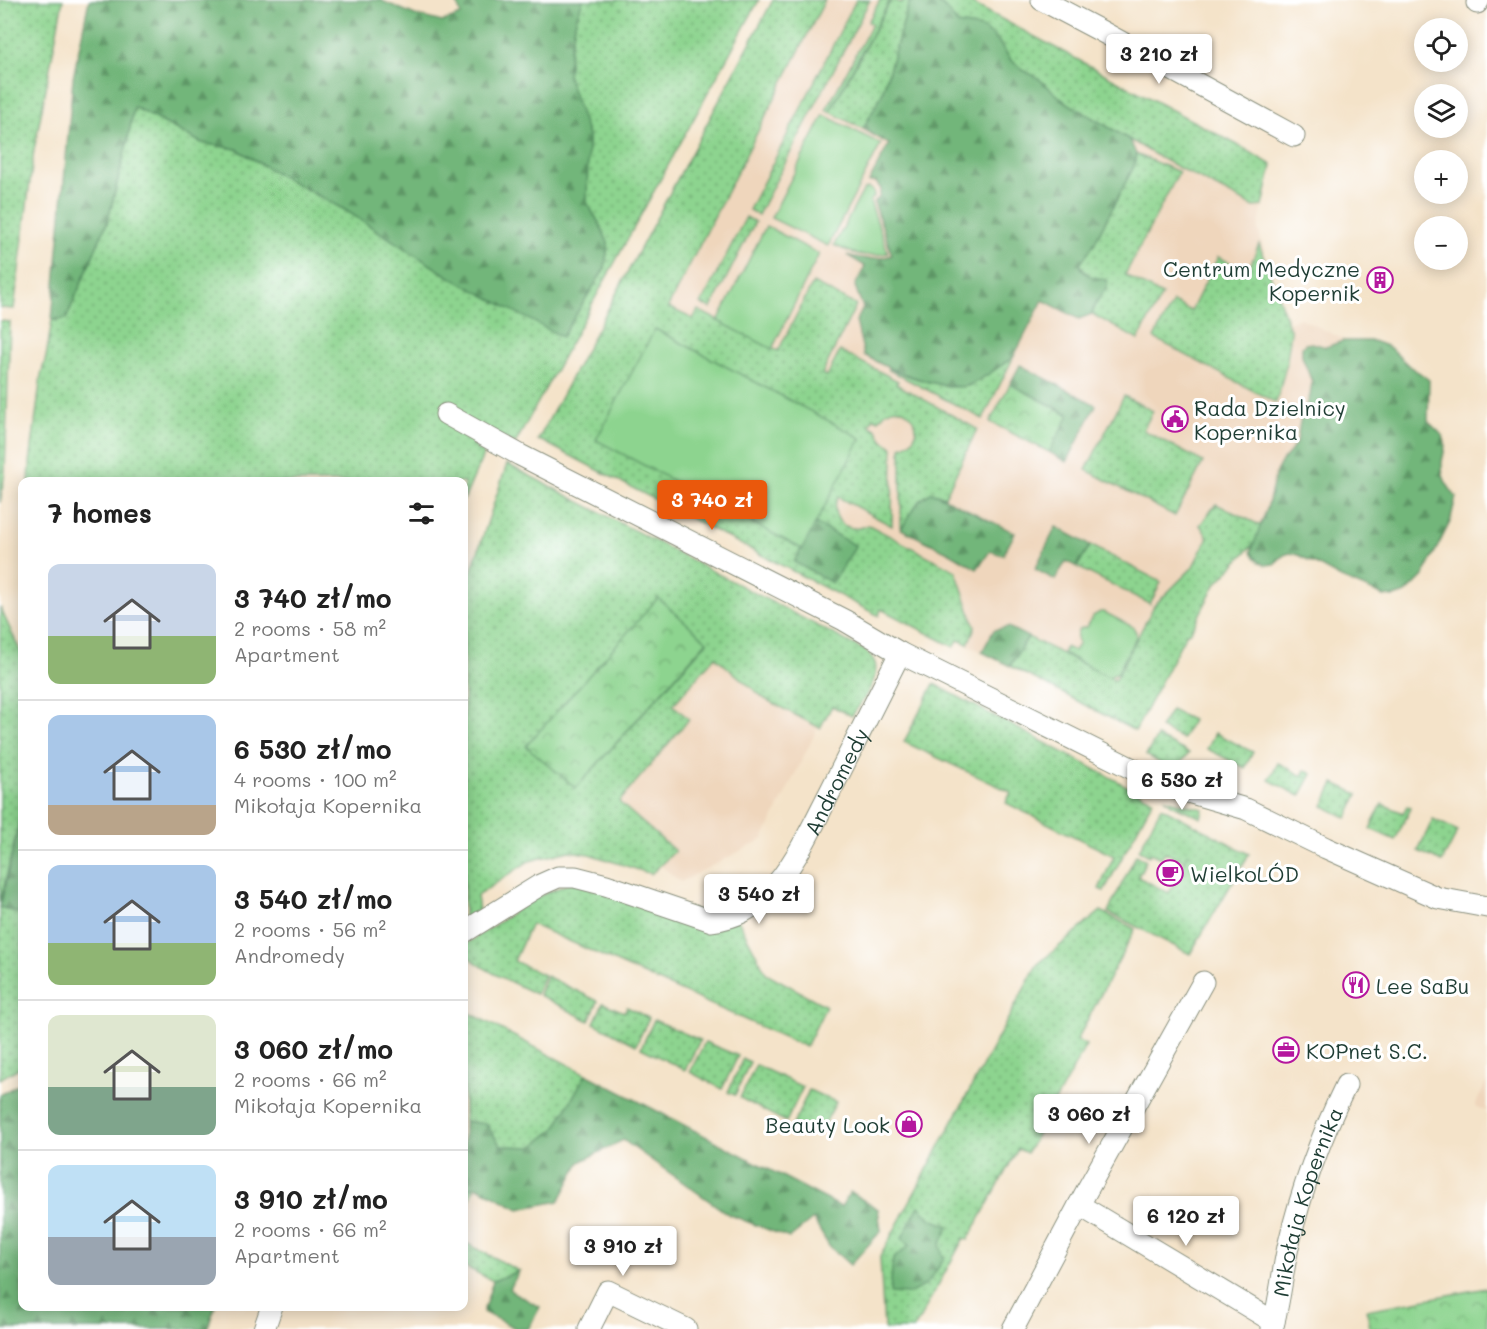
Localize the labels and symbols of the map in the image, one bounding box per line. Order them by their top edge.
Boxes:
pin: 3 210 zł [1097,34,1221,85]
place label: Centrum Medyczne Kopernik [1163,255,1360,306]
building icon: Centrum Medyczne Kopernik [1365,265,1395,295]
place label: Rada Dzielnicy Kopernika [1194,394,1346,445]
public building icon: Rada Dzielnicy Kopernika [1160,404,1190,434]
pin: 3 740 zł [650,480,774,531]
street label: Andromedy [797,723,874,839]
pin: 6 530 zł [1120,760,1244,811]
cafe icon: WielkoLÓD [1155,858,1185,888]
place label: WielkoLÓD [1190,860,1299,887]
pin: 3 540 zł [697,874,821,925]
restaurant icon: Lee SaBu [1341,970,1371,1000]
place label: Lee SaBu [1376,972,1469,999]
office icon: KOPnet S.C. [1271,1035,1301,1065]
place label: KOPnet S.C. [1306,1037,1428,1064]
pin: 3 060 zł [1027,1094,1151,1145]
street label: Mikołaja Kopernika [1266,1102,1348,1299]
shop icon: Beauty Look [894,1109,924,1139]
place label: Beauty Look [765,1111,890,1138]
pin: 6 120 zł [1124,1196,1248,1247]
pin: 3 910 zł [561,1226,685,1277]

